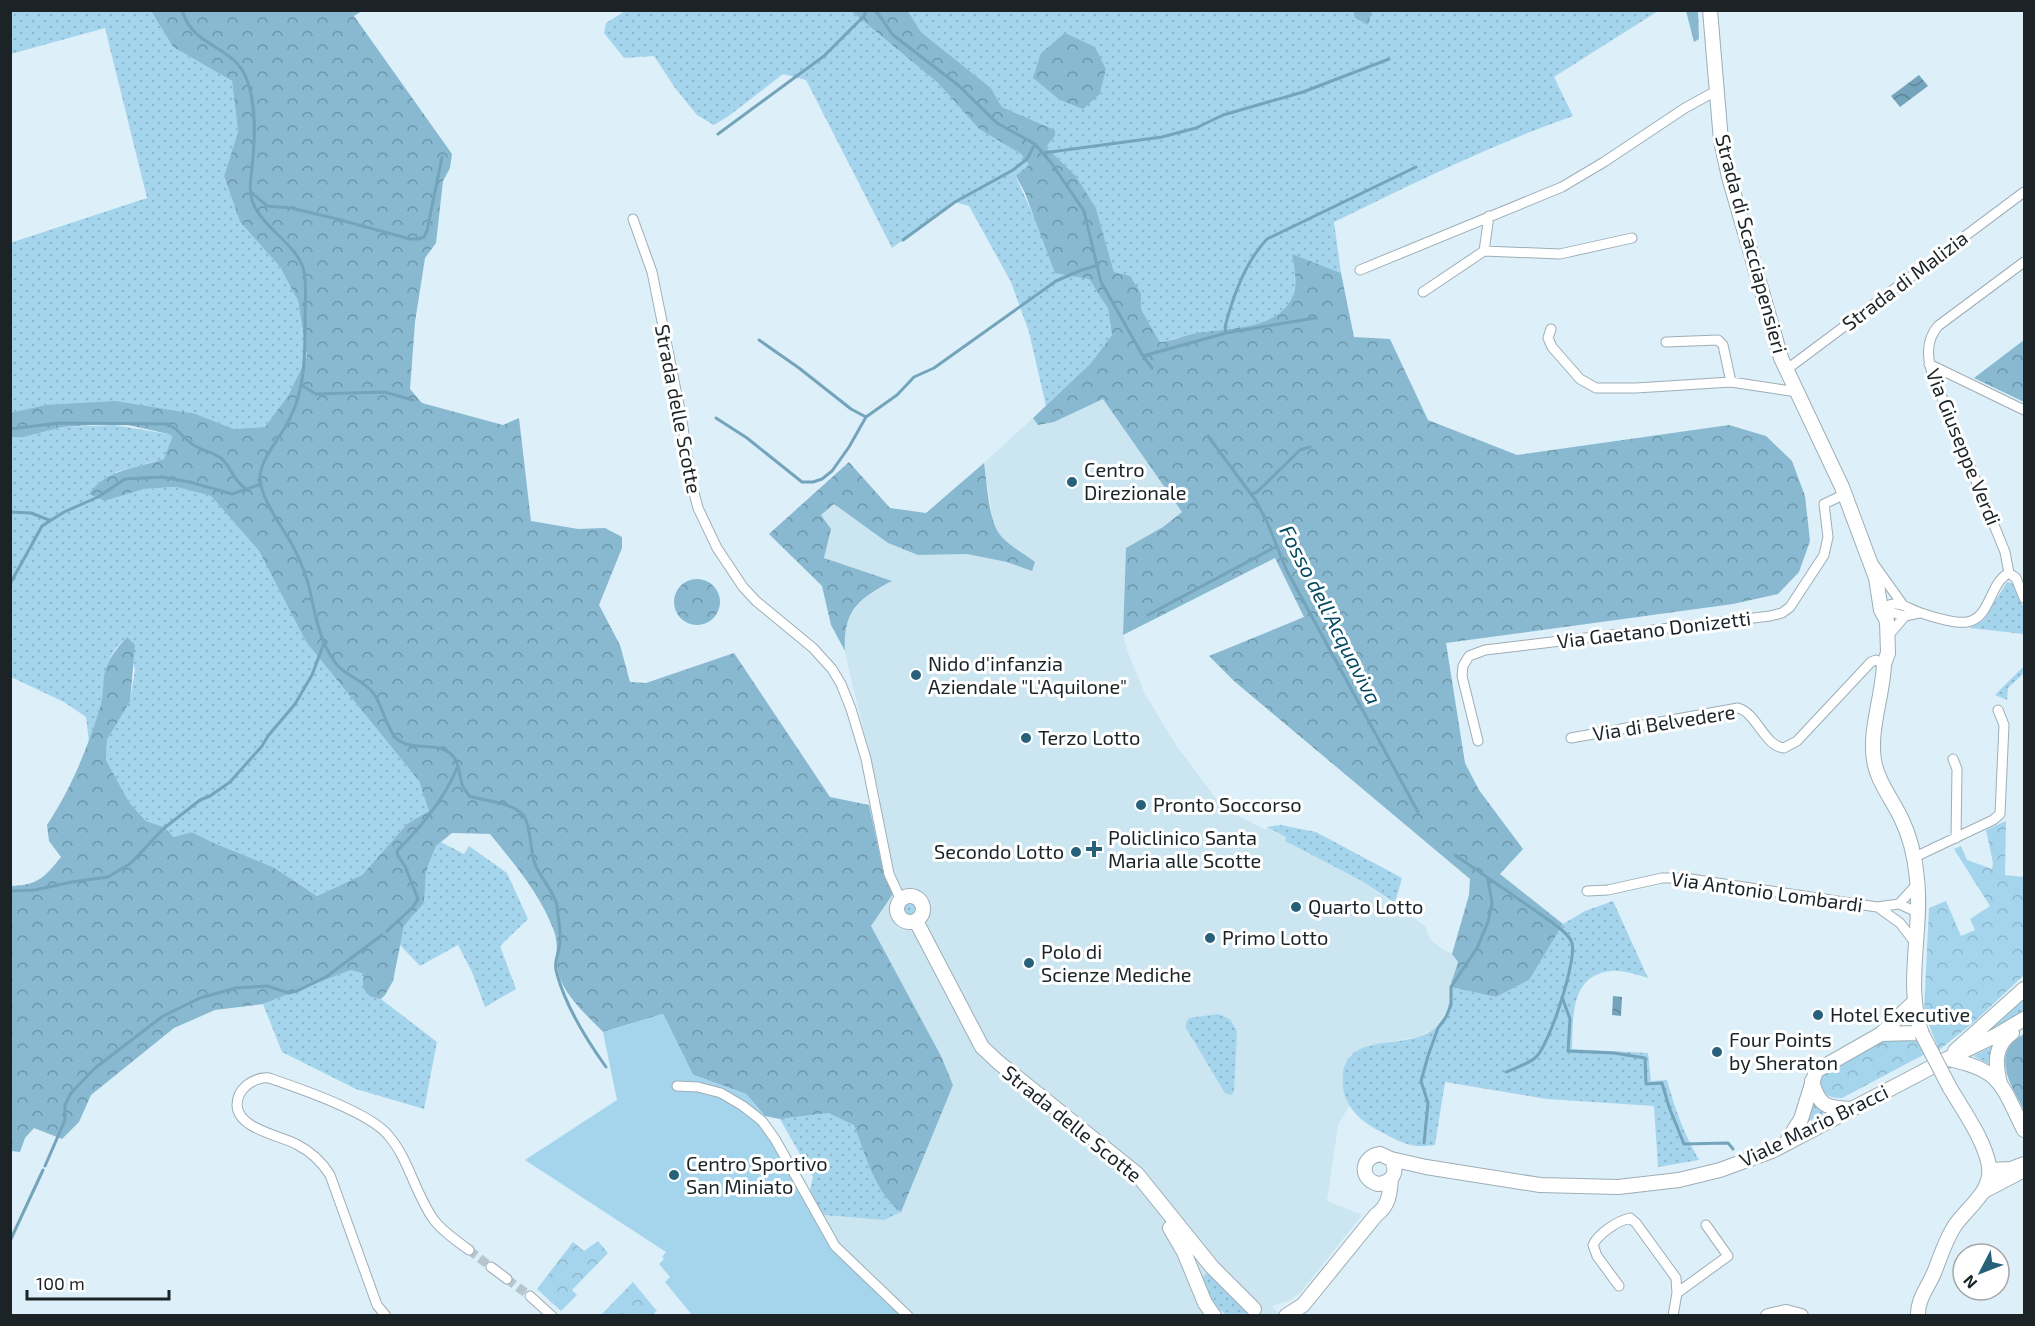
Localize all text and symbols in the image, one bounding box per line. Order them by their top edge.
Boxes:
street label: Strada di Scacciapensieri [1711,132,1793,356]
street label: Strada di Malizia [1837,225,1972,335]
street label: Strada delle Scotte [651,322,707,496]
street label: Via Giuseppe Verdi [1922,365,2006,528]
place label: Centro Direzionale [1084,457,1187,504]
marker: Centro Direzionale [1065,475,1079,489]
water label: Fosso dell'Acquaviva [1275,521,1387,708]
street label: Via Gaetano Donizetti [1556,605,1752,653]
place label: Nido d'infanzia Aziendale "L'Aquilone" [928,651,1127,698]
marker: Nido d'infanzia Aziendale "L'Aquilone" [909,668,923,682]
street label: Via di Belvedere [1591,699,1737,745]
place label: Terzo Lotto [1038,725,1140,749]
marker: Terzo Lotto [1019,731,1033,745]
place label: Pronto Soccorso [1153,792,1302,816]
marker: Pronto Soccorso [1134,798,1148,812]
place label: Policlinico Santa Maria alle Scotte [1108,825,1261,872]
place label: Secondo Lotto [934,839,1064,863]
marker: Policlinico Santa Maria alle Scotte [1085,840,1103,858]
marker: Secondo Lotto [1069,845,1083,859]
street label: Via Antonio Lombardi [1670,866,1865,916]
place label: Quarto Lotto [1308,894,1423,918]
marker: Quarto Lotto [1289,900,1303,914]
place label: Primo Lotto [1222,925,1328,949]
marker: Primo Lotto [1203,931,1217,945]
place label: Polo di Scienze Mediche [1041,939,1192,986]
marker: Polo di Scienze Mediche [1022,956,1036,970]
place label: Hotel Executive [1830,1002,1970,1026]
marker: Hotel Executive [1811,1008,1825,1022]
place label: Four Points by Sheraton [1729,1027,1838,1074]
marker: Four Points by Sheraton [1710,1045,1724,1059]
street label: Strada delle Scotte [998,1060,1147,1187]
street label: Viale Mario Bracci [1735,1079,1892,1171]
place label: Centro Sportivo San Miniato [686,1151,828,1198]
marker: Centro Sportivo San Miniato [667,1168,681,1182]
north arrow [1951,1242,2011,1302]
scale bar [27,1263,170,1301]
text: 100 m [36,1272,85,1294]
text: N [1959,1272,1980,1293]

